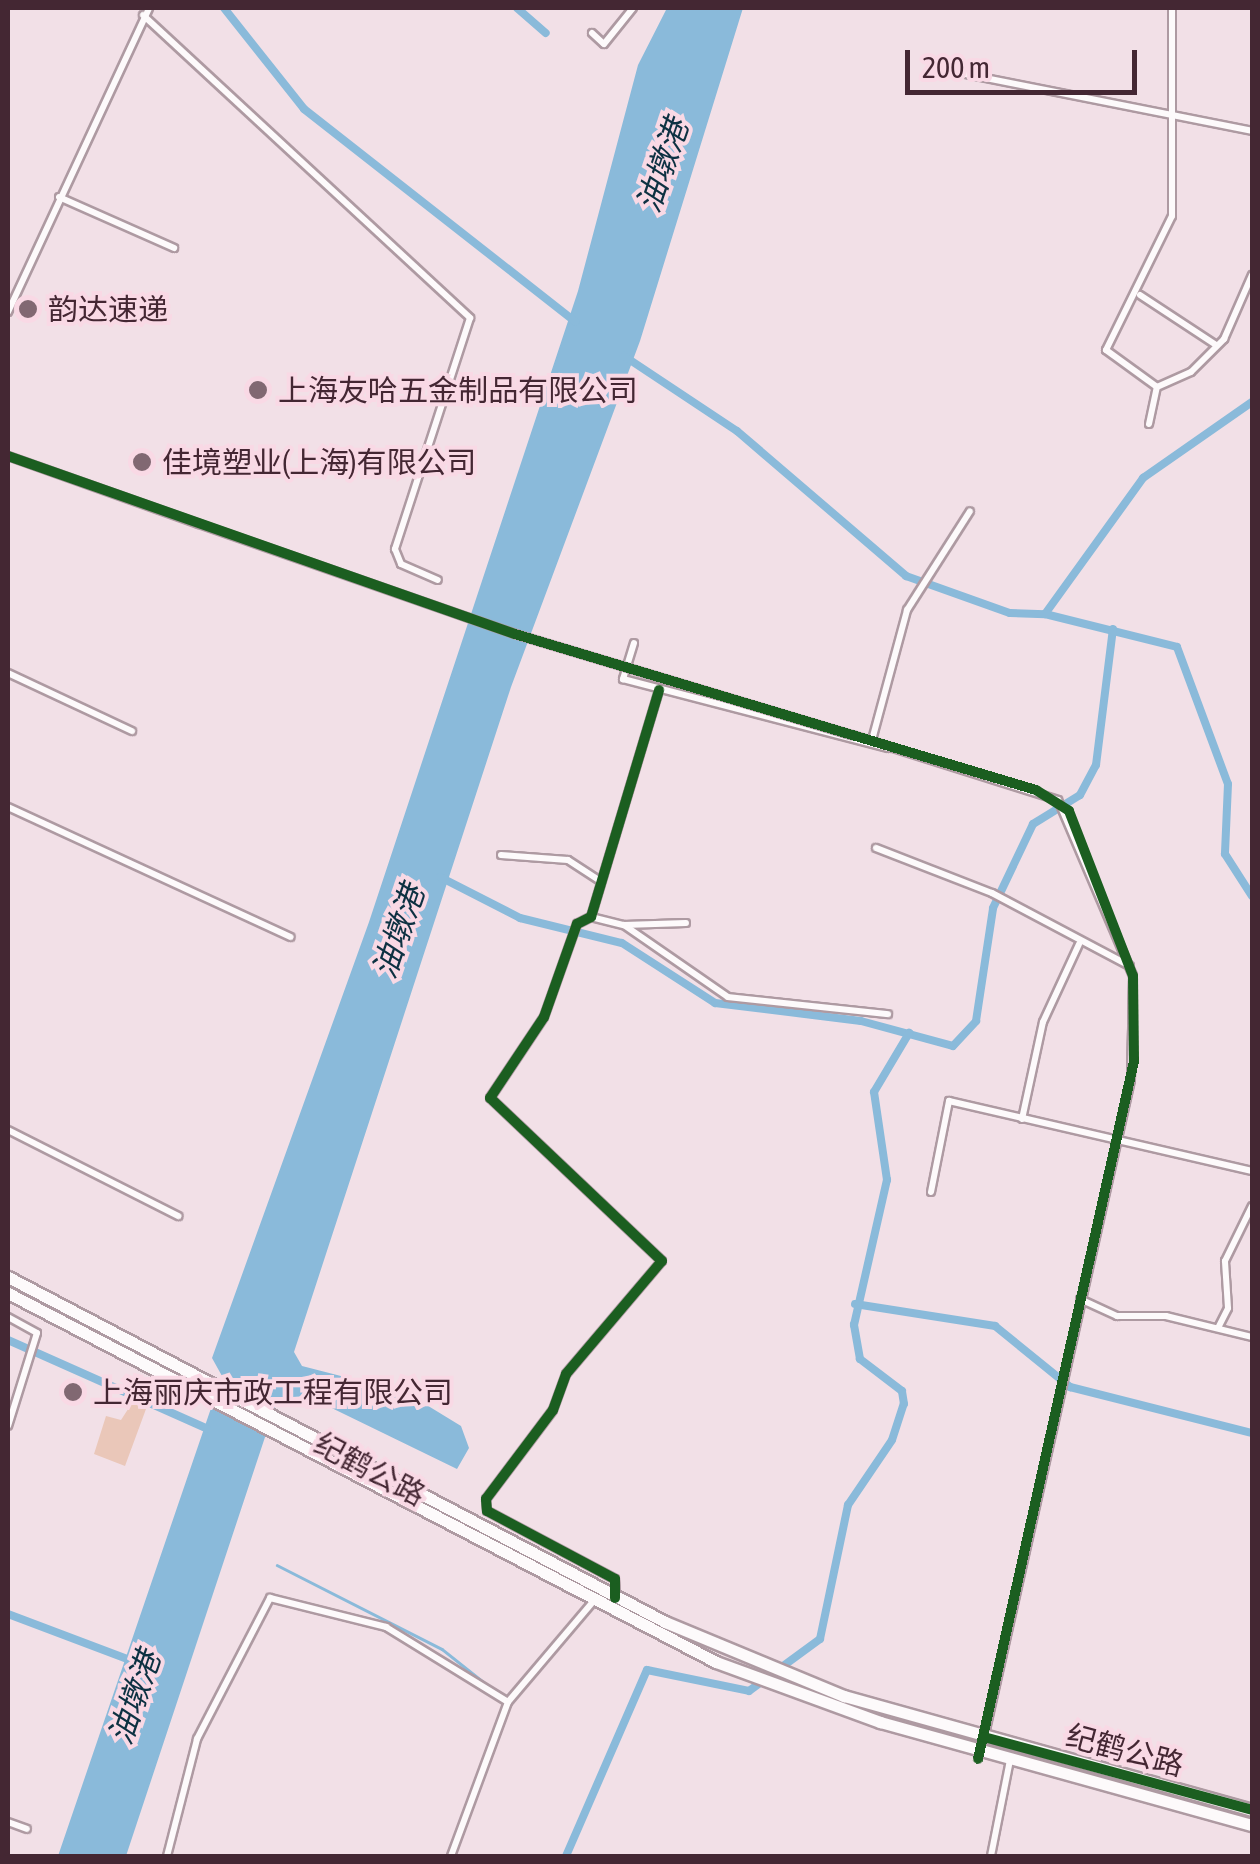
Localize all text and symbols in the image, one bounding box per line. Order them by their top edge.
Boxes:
scale bar [910,30,1142,92]
text: 200 m [922,50,990,84]
water label: 油墩港 [629,114,697,218]
place label: 韵达速递 [48,291,168,327]
marker: 韵达速递 [17,298,39,320]
place label: 上海友哈五金制品有限公司 [278,372,638,408]
marker: 上海友哈五金制品有限公司 [247,379,269,401]
place label: 佳境塑业(上海)有限公司 [162,444,476,480]
marker: 佳境塑业(上海)有限公司 [131,451,153,473]
water label: 油墩港 [365,880,433,984]
place label: 上海丽庆市政工程有限公司 [93,1374,453,1410]
marker: 上海丽庆市政工程有限公司 [62,1381,84,1403]
street label: 纪鹤公路 [309,1425,431,1513]
water label: 油墩港 [101,1646,169,1750]
street label: 纪鹤公路 [1062,1717,1188,1783]

